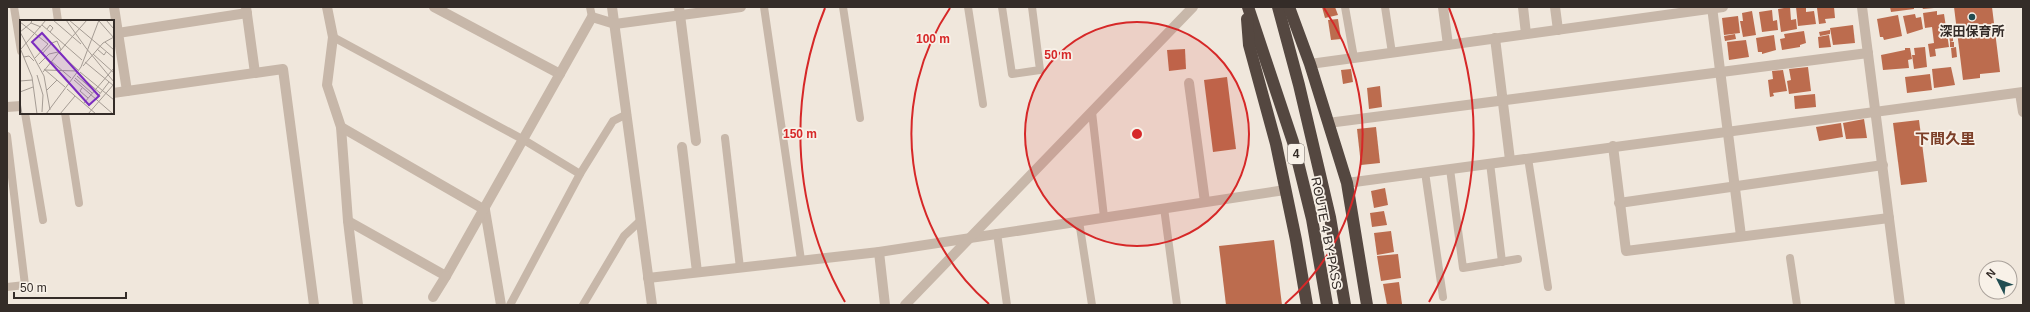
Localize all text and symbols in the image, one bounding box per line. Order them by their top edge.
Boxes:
marker: 深田保育所 [1967,12,1977,22]
inset map [20,20,114,114]
place label: 深田保育所 [1939,24,2005,39]
text: 100 m [916,32,950,46]
text: 50 m [1044,48,1072,62]
text: 150 m [783,127,817,141]
centre of rings [1130,127,1144,141]
district label: 下間久里 [1915,130,1975,147]
road number: 4 [1288,144,1304,164]
street label: ROUTE 4 BY-PASS [1308,176,1345,291]
north arrow [1978,260,2018,300]
text: N [1983,266,1998,280]
scale bar [14,274,126,300]
text: 50 m [20,281,47,295]

